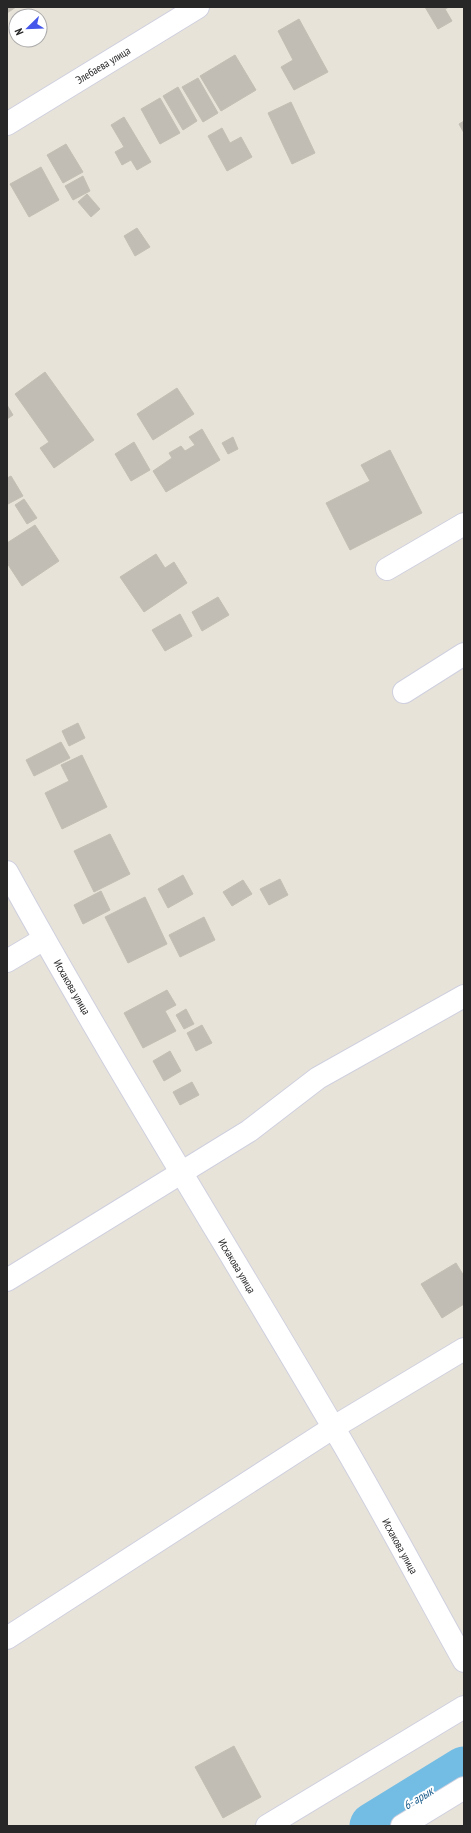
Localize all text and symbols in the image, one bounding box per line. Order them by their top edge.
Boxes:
north arrow [8,8,48,48]
text: N [11,26,26,37]
street label: Элебаева улица [73,43,133,87]
street label: Исхакова улица [51,957,93,1017]
street label: Исхакова улица [215,1236,259,1296]
street label: Исхакова улица [379,1516,421,1576]
water label: 6- арык [401,1783,437,1813]

